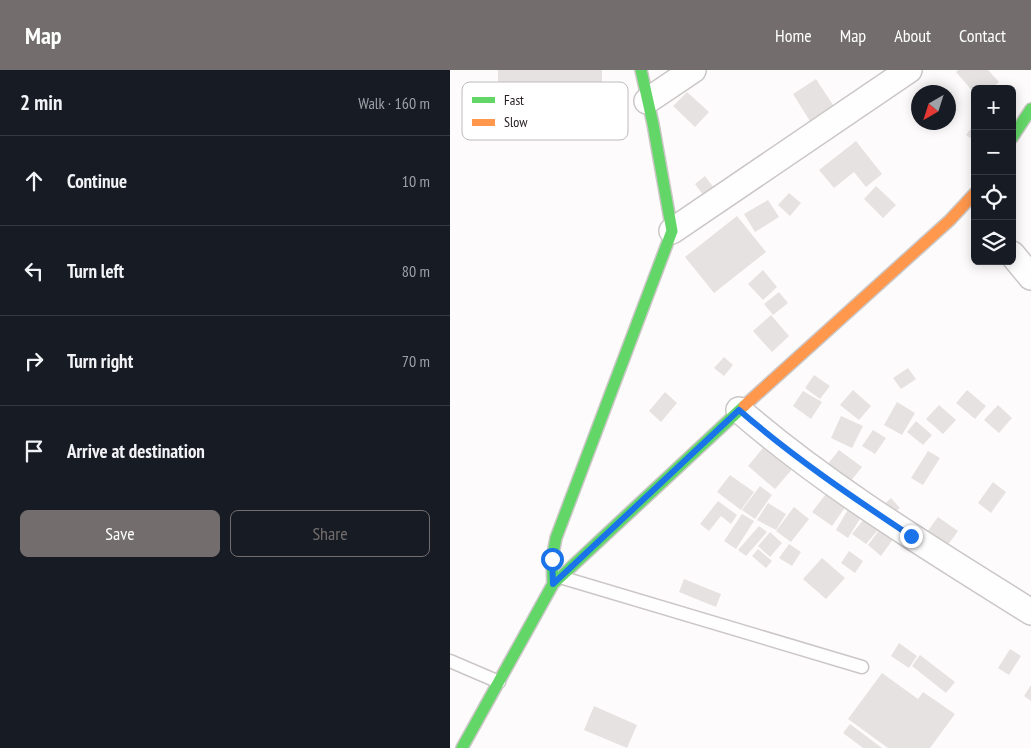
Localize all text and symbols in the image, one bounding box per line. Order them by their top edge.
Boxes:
text: Map [25,20,62,51]
text: Home [775,24,812,47]
text: Map [840,24,866,47]
text: About [894,24,931,47]
text: Contact [959,24,1006,47]
legend [462,82,628,140]
north arrow [911,85,956,130]
map controls [971,85,1016,265]
button: + [971,85,1016,130]
text: 2 min [20,89,62,116]
text: Fast [504,91,524,109]
text: Walk · 160 m [358,93,430,113]
text: Slow [504,113,528,131]
button: − [971,130,1016,175]
icon: ahead [20,167,48,195]
text: Continue [67,169,127,193]
text: 10 m [402,171,430,191]
button: locate [971,175,1016,220]
button: layers [971,220,1016,265]
icon: left [20,257,48,285]
text: Turn left [67,259,124,283]
text: 80 m [402,261,430,281]
icon: right [20,347,48,375]
text: Turn right [67,349,133,373]
text: 70 m [402,351,430,371]
icon: arrive [20,437,48,465]
text: Arrive at destination [67,439,205,463]
button: Save [20,510,220,557]
button: Share [230,510,430,557]
route end [900,525,923,548]
route start [541,548,564,571]

